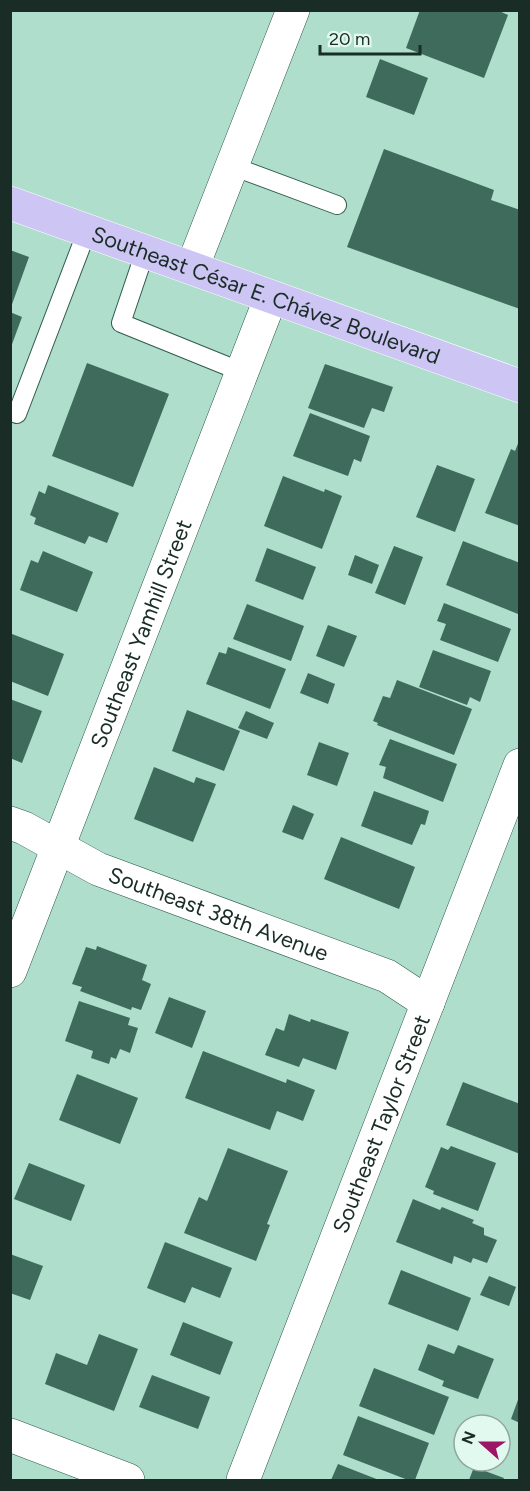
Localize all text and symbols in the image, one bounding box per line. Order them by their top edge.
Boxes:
scale bar [320,18,420,56]
text: 20 m [329,28,370,50]
street label: Southeast César E. Chávez Boulevard [88,220,444,370]
street label: Southeast Yamhill Street [85,516,198,752]
street label: Southeast 38th Avenue [105,861,332,967]
street label: Southeast Taylor Street [327,1011,436,1237]
north arrow [452,1413,512,1473]
text: N [457,1429,480,1447]

